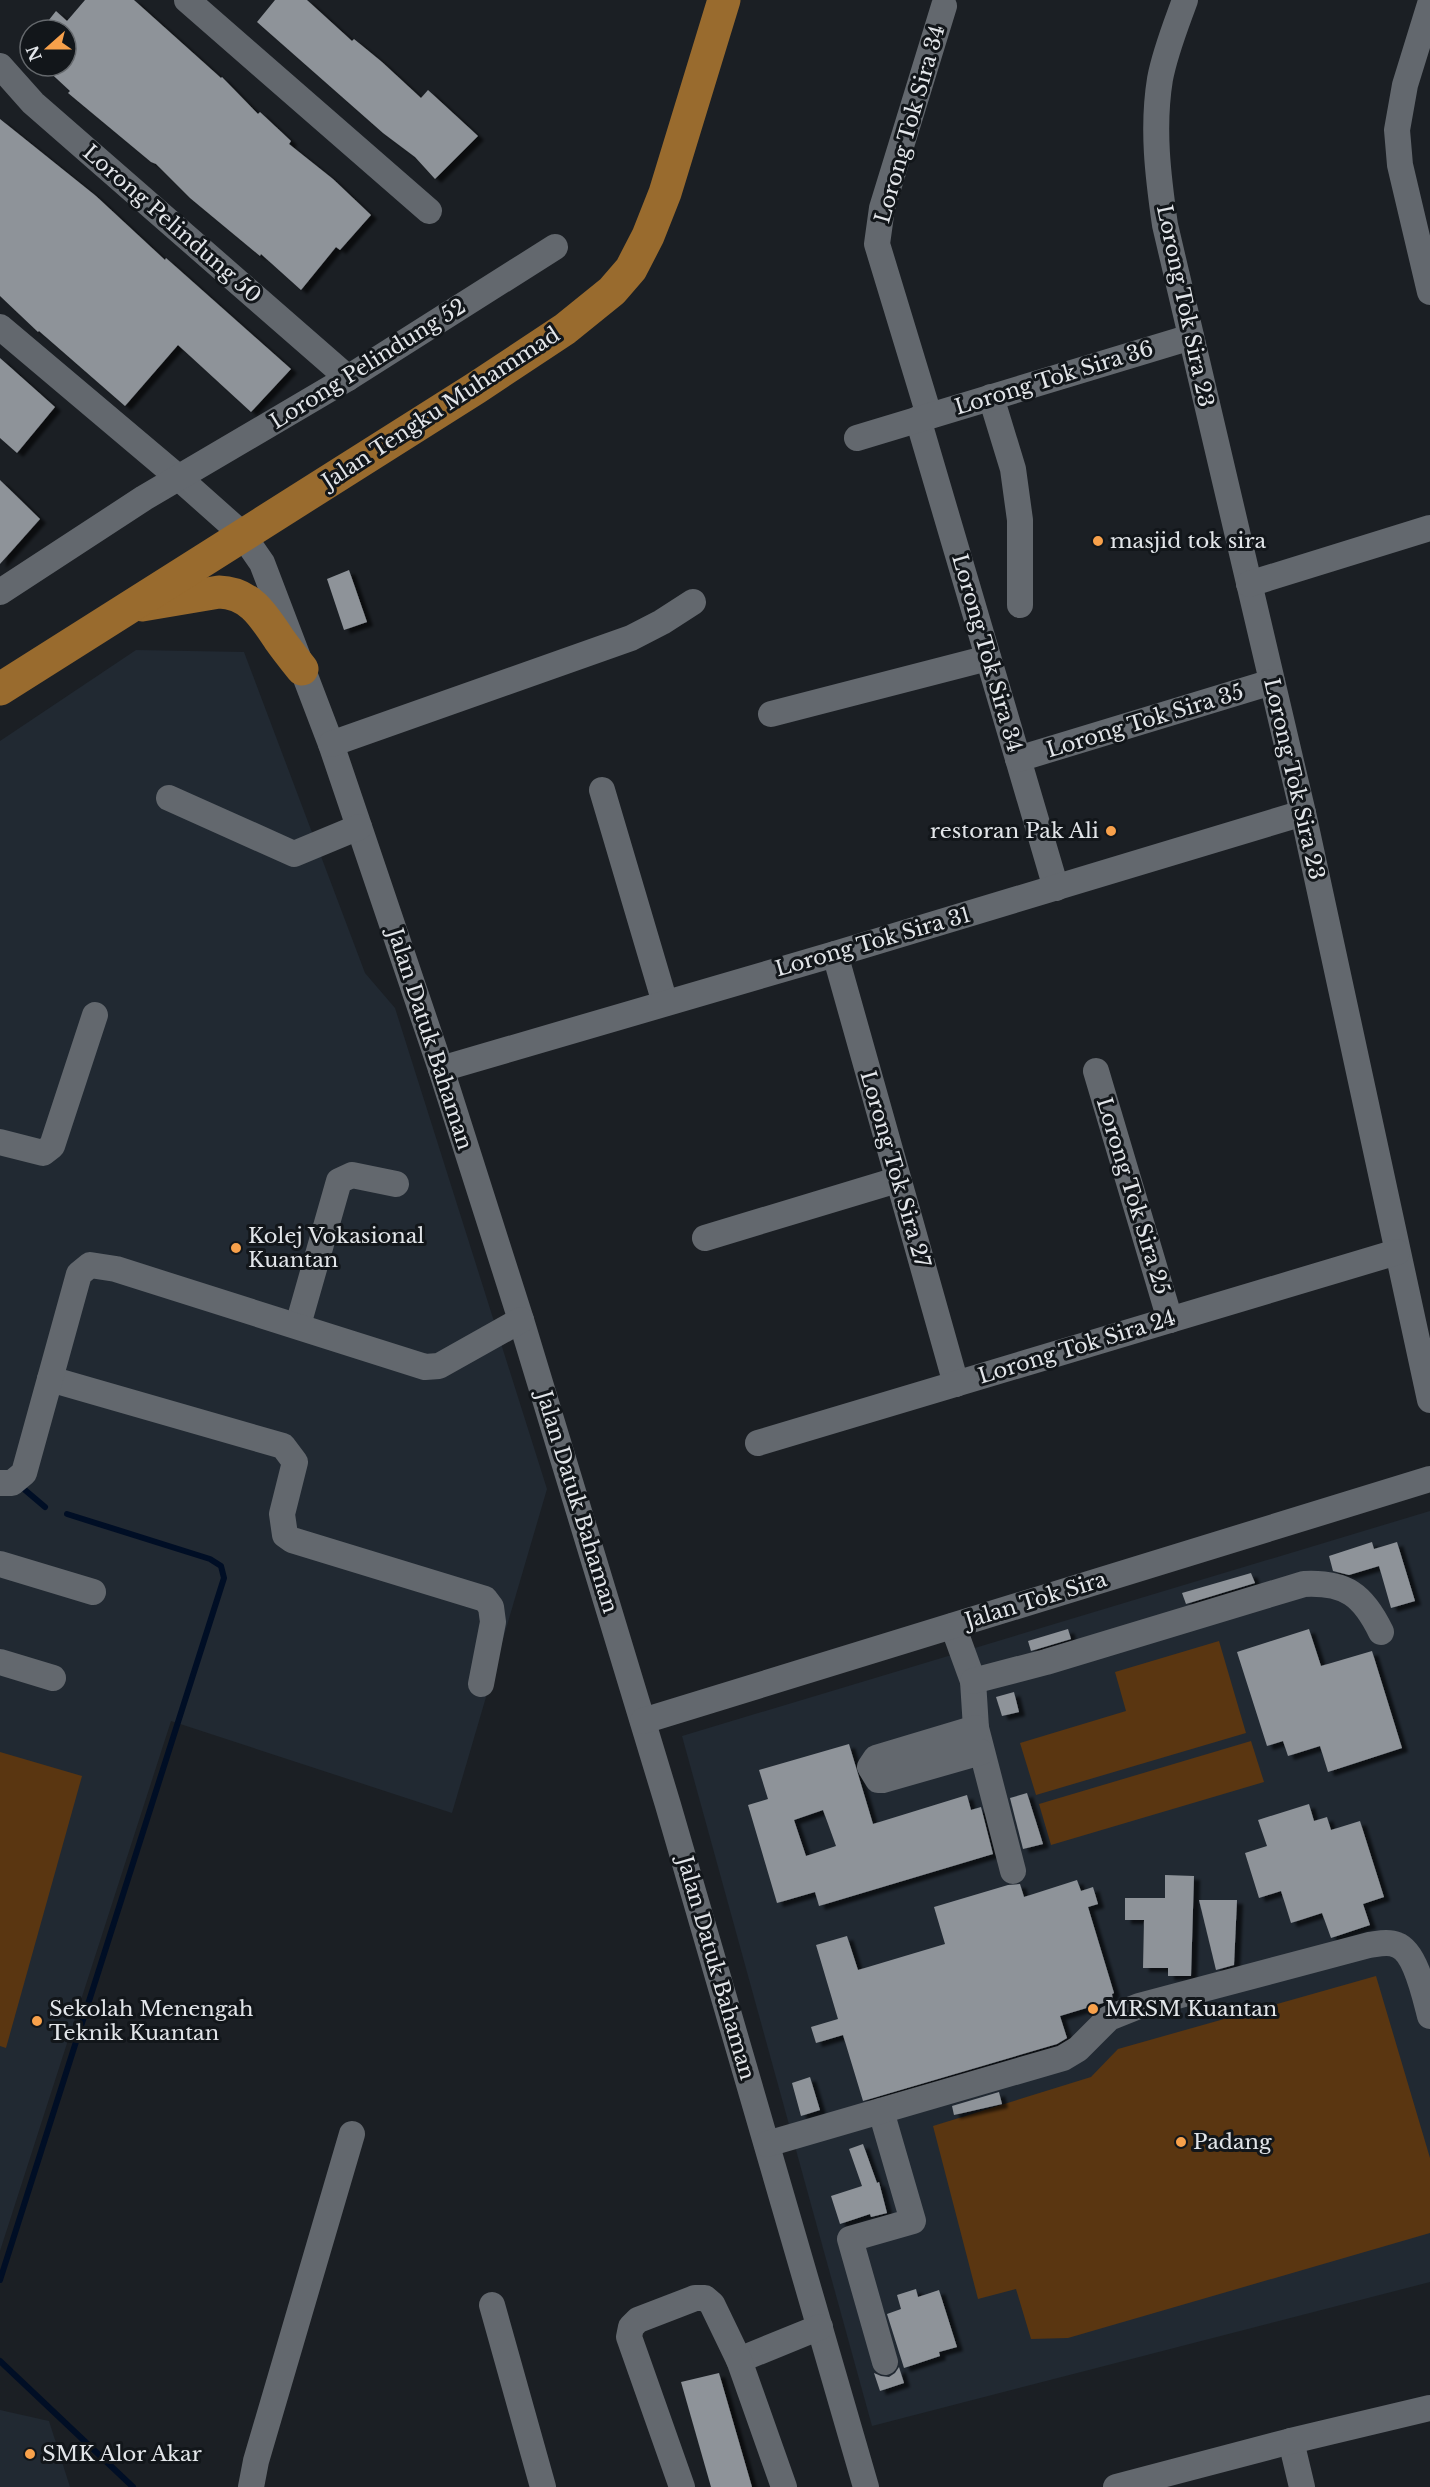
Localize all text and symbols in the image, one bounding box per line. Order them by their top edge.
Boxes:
north arrow [18,18,78,78]
street label: Lorong Tok Sira 34 [869,22,951,226]
text: N [22,43,46,64]
street label: Lorong Pelindung 50 [78,140,266,308]
street label: Lorong Tok Sira 23 [1151,203,1219,409]
street label: Lorong Pelindung 52 [265,293,471,435]
street label: Jalan Tengku Muhammad [315,321,565,496]
street label: Lorong Tok Sira 36 [952,335,1156,421]
place label: masjid tok sira [1110,528,1267,554]
marker: masjid tok sira [1091,534,1105,548]
street label: Lorong Tok Sira 34 [946,551,1028,755]
street label: Lorong Tok Sira 23 [1258,676,1330,882]
street label: Lorong Tok Sira 35 [1043,679,1247,763]
place label: restoran Pak Ali [930,818,1099,844]
marker: restoran Pak Ali [1104,824,1118,838]
street label: Lorong Tok Sira 31 [772,902,974,982]
street label: Jalan Datuk Bahaman [381,922,478,1153]
street label: Lorong Tok Sira 27 [854,1068,936,1271]
street label: Lorong Tok Sira 25 [1091,1094,1175,1298]
place label: Kolej Vokasional Kuantan [248,1223,424,1273]
marker: Kolej Vokasional Kuantan [229,1241,243,1255]
street label: Lorong Tok Sira 24 [975,1305,1179,1389]
street label: Jalan Datuk Bahaman [530,1385,623,1616]
street label: Jalan Tok Sira [959,1566,1110,1635]
street label: Jalan Datuk Bahaman [671,1850,760,2083]
place label: Sekolah Menengah Teknik Kuantan [49,1996,253,2046]
place label: MRSM Kuantan [1105,1996,1277,2022]
marker: MRSM Kuantan [1086,2002,1100,2016]
marker: Sekolah Menengah Teknik Kuantan [30,2014,44,2028]
place label: Padang [1193,2129,1272,2155]
marker: Padang [1174,2135,1188,2149]
place label: SMK Alor Akar [42,2441,202,2467]
marker: SMK Alor Akar [23,2447,37,2461]

